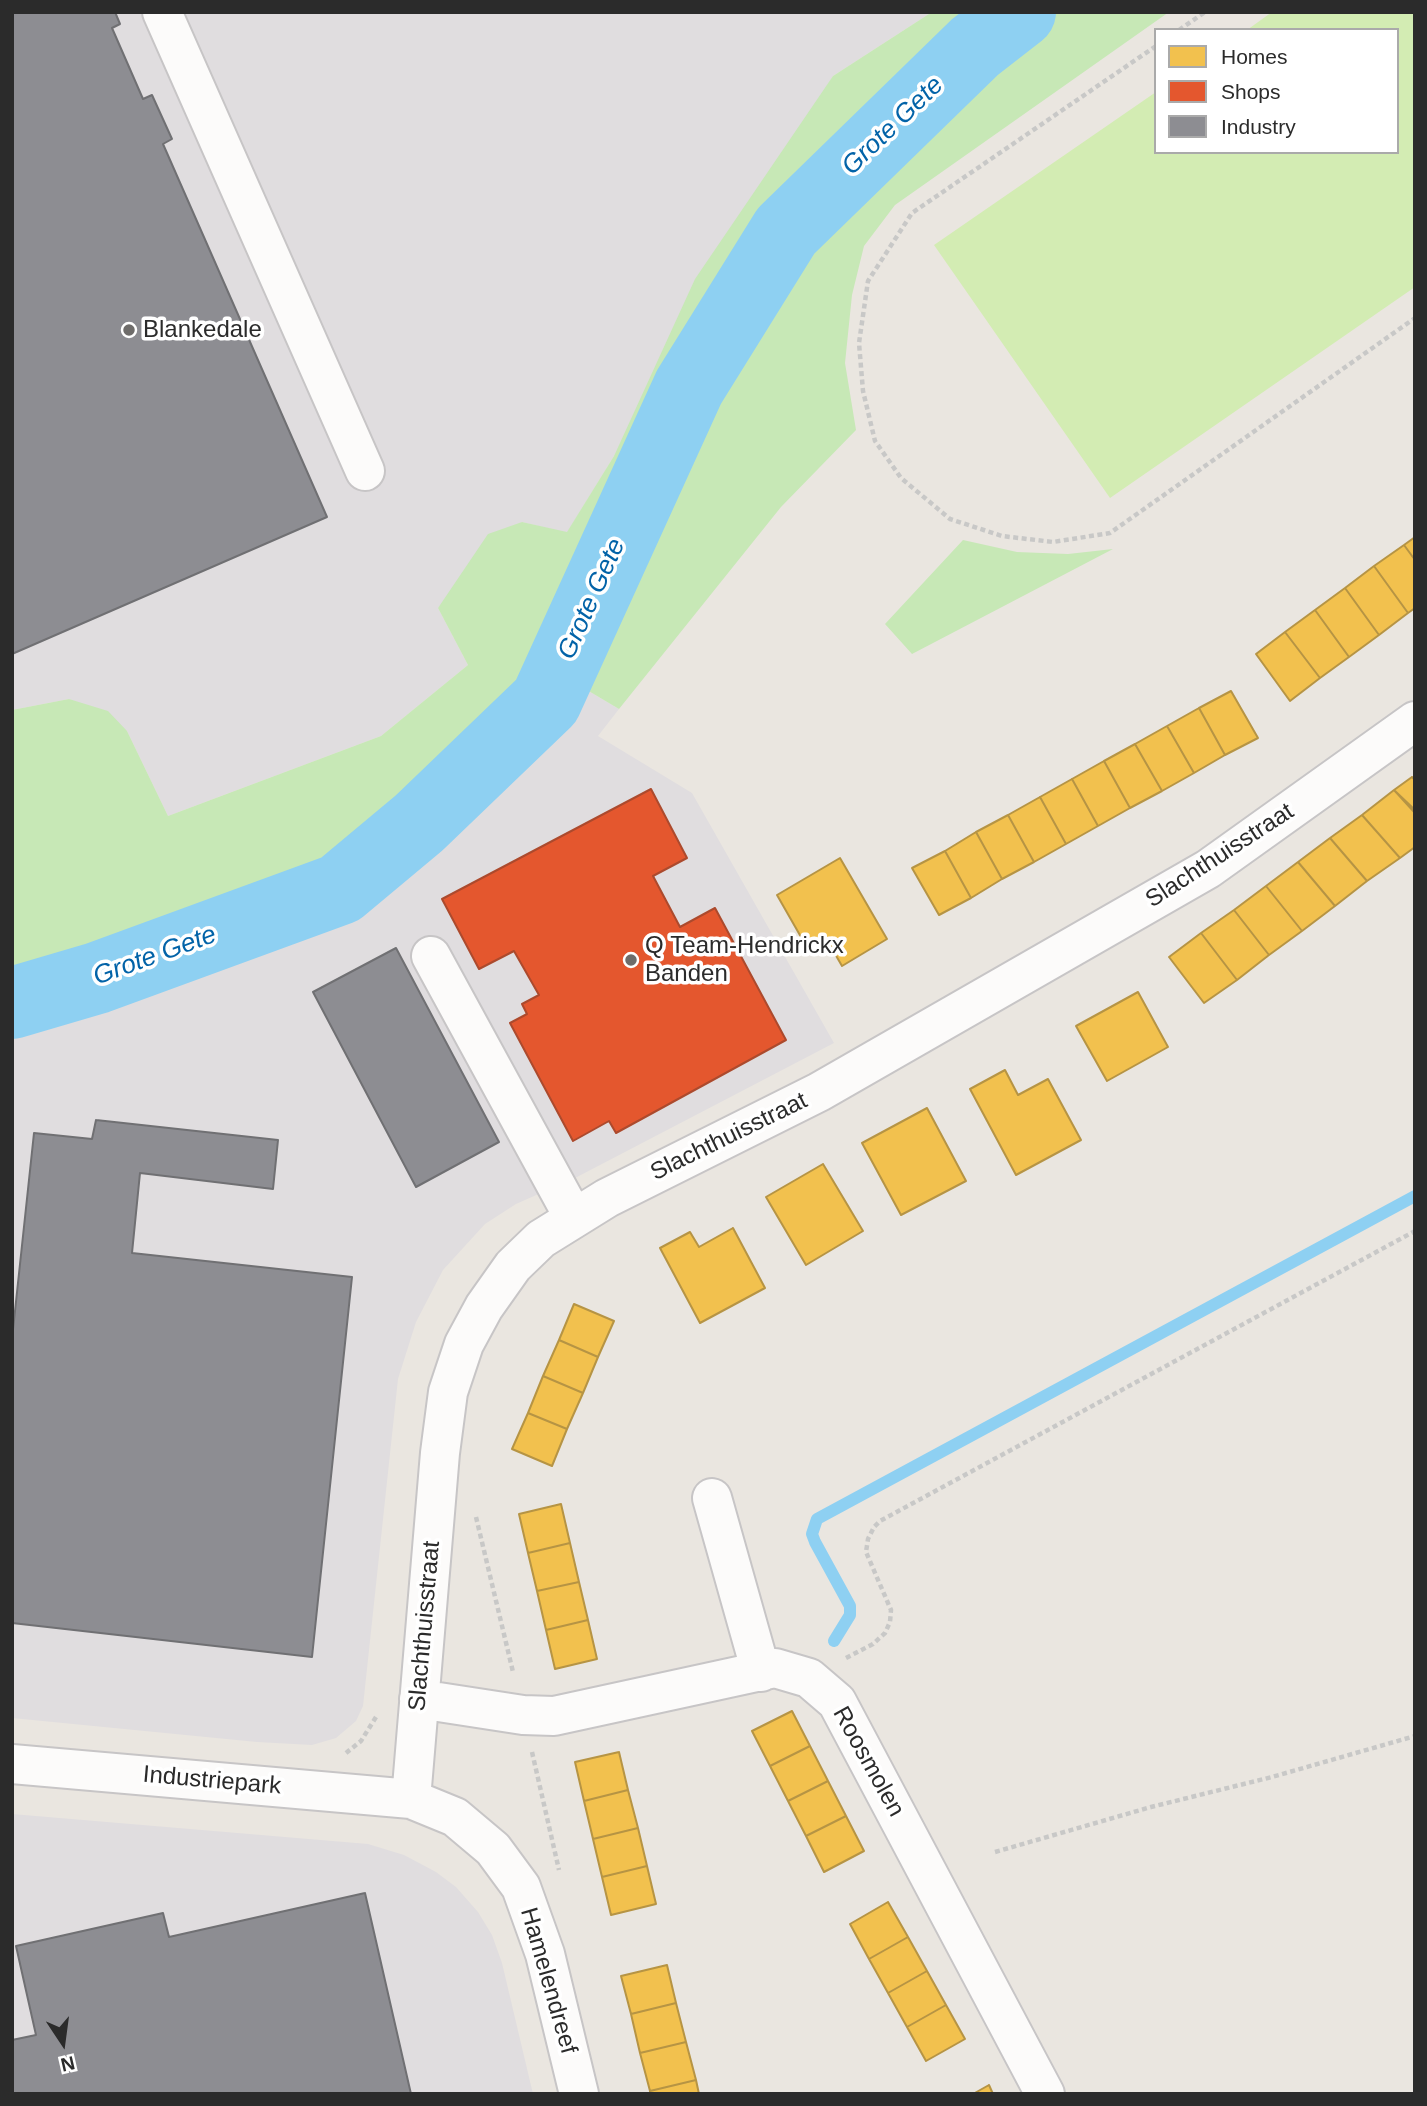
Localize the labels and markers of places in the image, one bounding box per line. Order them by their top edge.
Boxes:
place label: Blankedale [143,316,262,344]
marker: Blankedale [121,322,137,338]
place label: Q Team-Hendrickx Banden [645,932,844,988]
marker: Q Team-Hendrickx Banden [623,952,639,968]

